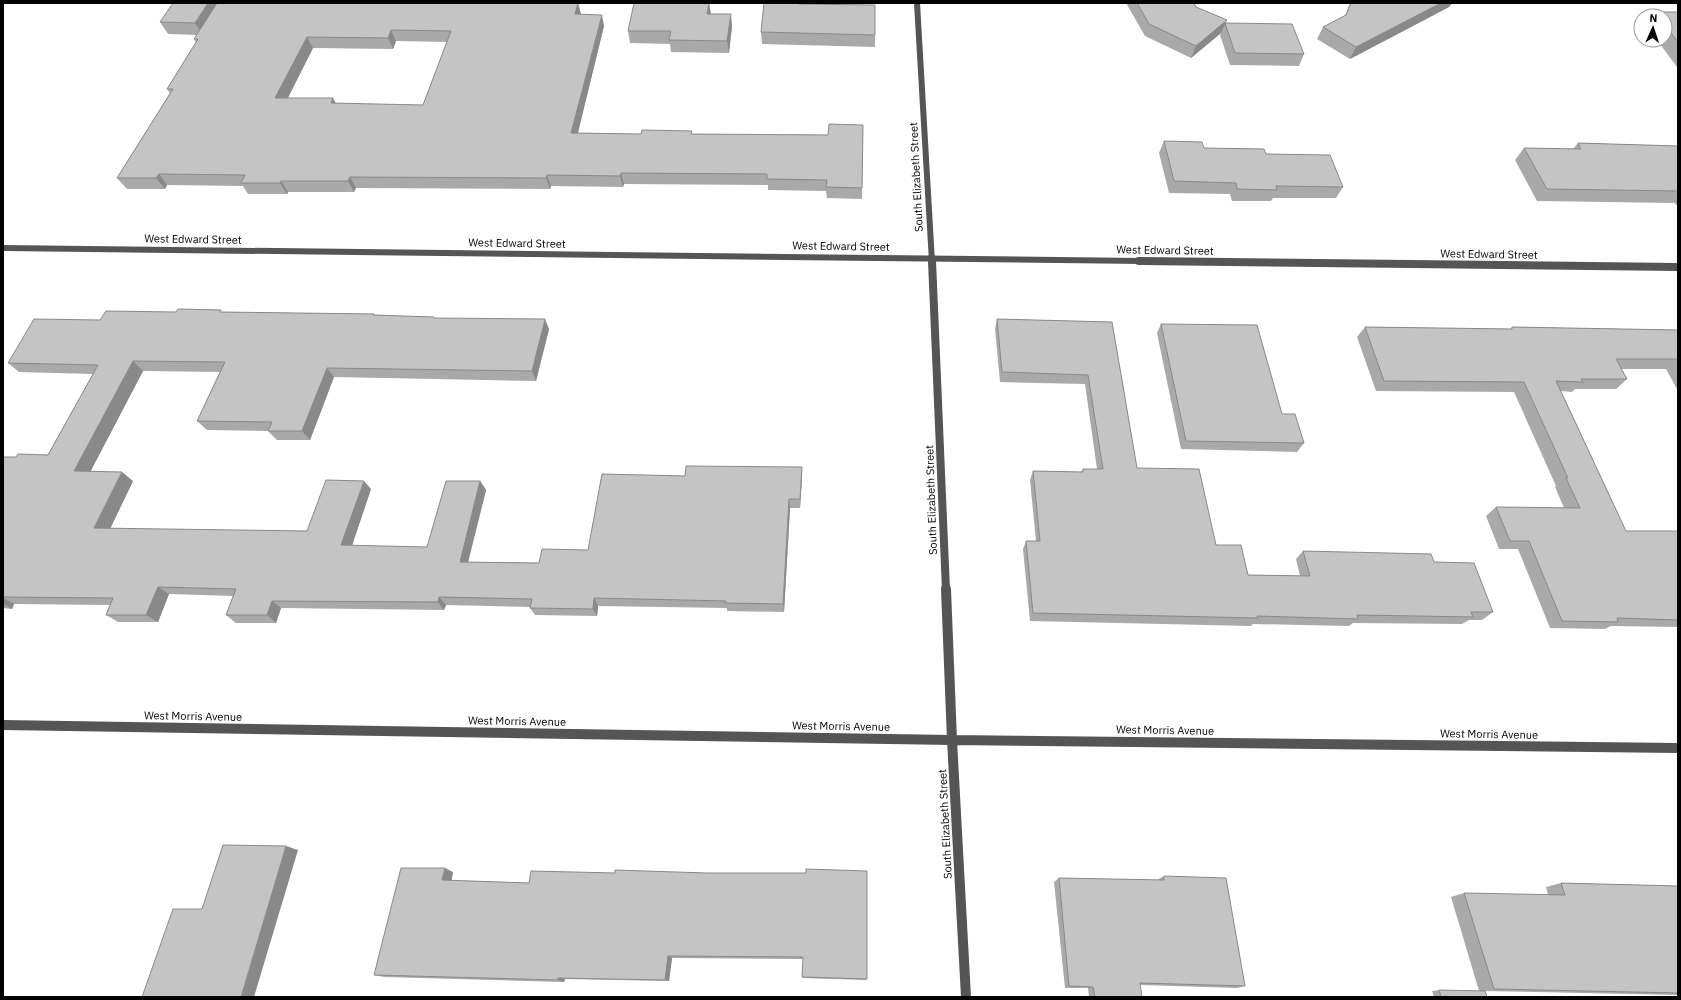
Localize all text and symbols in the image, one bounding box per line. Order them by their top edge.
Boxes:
north arrow [1633,8,1673,48]
text: N [1649,11,1658,25]
street label: South Elizabeth Street [906,122,926,232]
street label: West Edward Street [144,231,242,247]
street label: West Edward Street [468,235,566,251]
street label: West Edward Street [792,238,890,254]
street label: West Edward Street [1116,242,1214,258]
street label: West Edward Street [1440,246,1538,262]
street label: South Elizabeth Street [922,445,940,555]
street label: West Morris Avenue [144,708,242,724]
street label: West Morris Avenue [468,713,566,729]
street label: West Morris Avenue [792,718,890,734]
street label: West Morris Avenue [1116,722,1214,738]
street label: West Morris Avenue [1440,726,1538,742]
street label: South Elizabeth Street [935,769,955,879]

